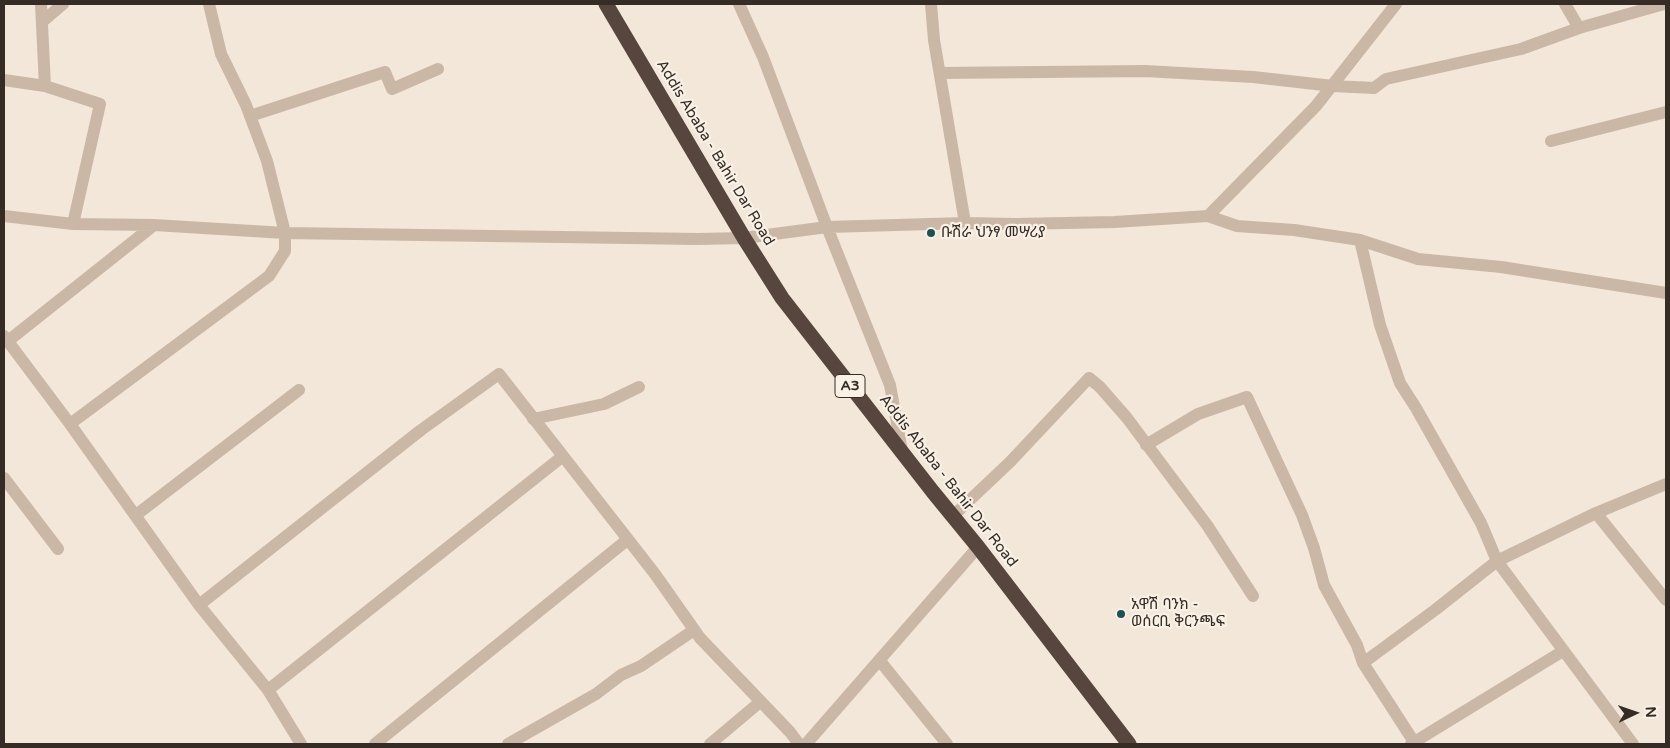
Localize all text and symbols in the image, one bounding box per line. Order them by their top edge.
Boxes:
street label: Addis Ababa - Bahir Dar Road [652,57,778,249]
place label: ቡሽራ ህንፃ መሣሪያ [941,224,1045,242]
marker: ቡሽራ ህንፃ መሣሪያ [925,227,937,239]
road number: A3 [835,374,865,398]
street label: Addis Ababa - Bahir Dar Road [875,391,1021,571]
place label: አዋሽ ባንክ - ወሰርቢ ቅርንጫፍ [1131,596,1225,631]
marker: አዋሽ ባንክ - ወሰርቢ ቅርንጫፍ [1115,608,1127,620]
north arrow [1610,688,1660,738]
text: N [1642,706,1659,718]

